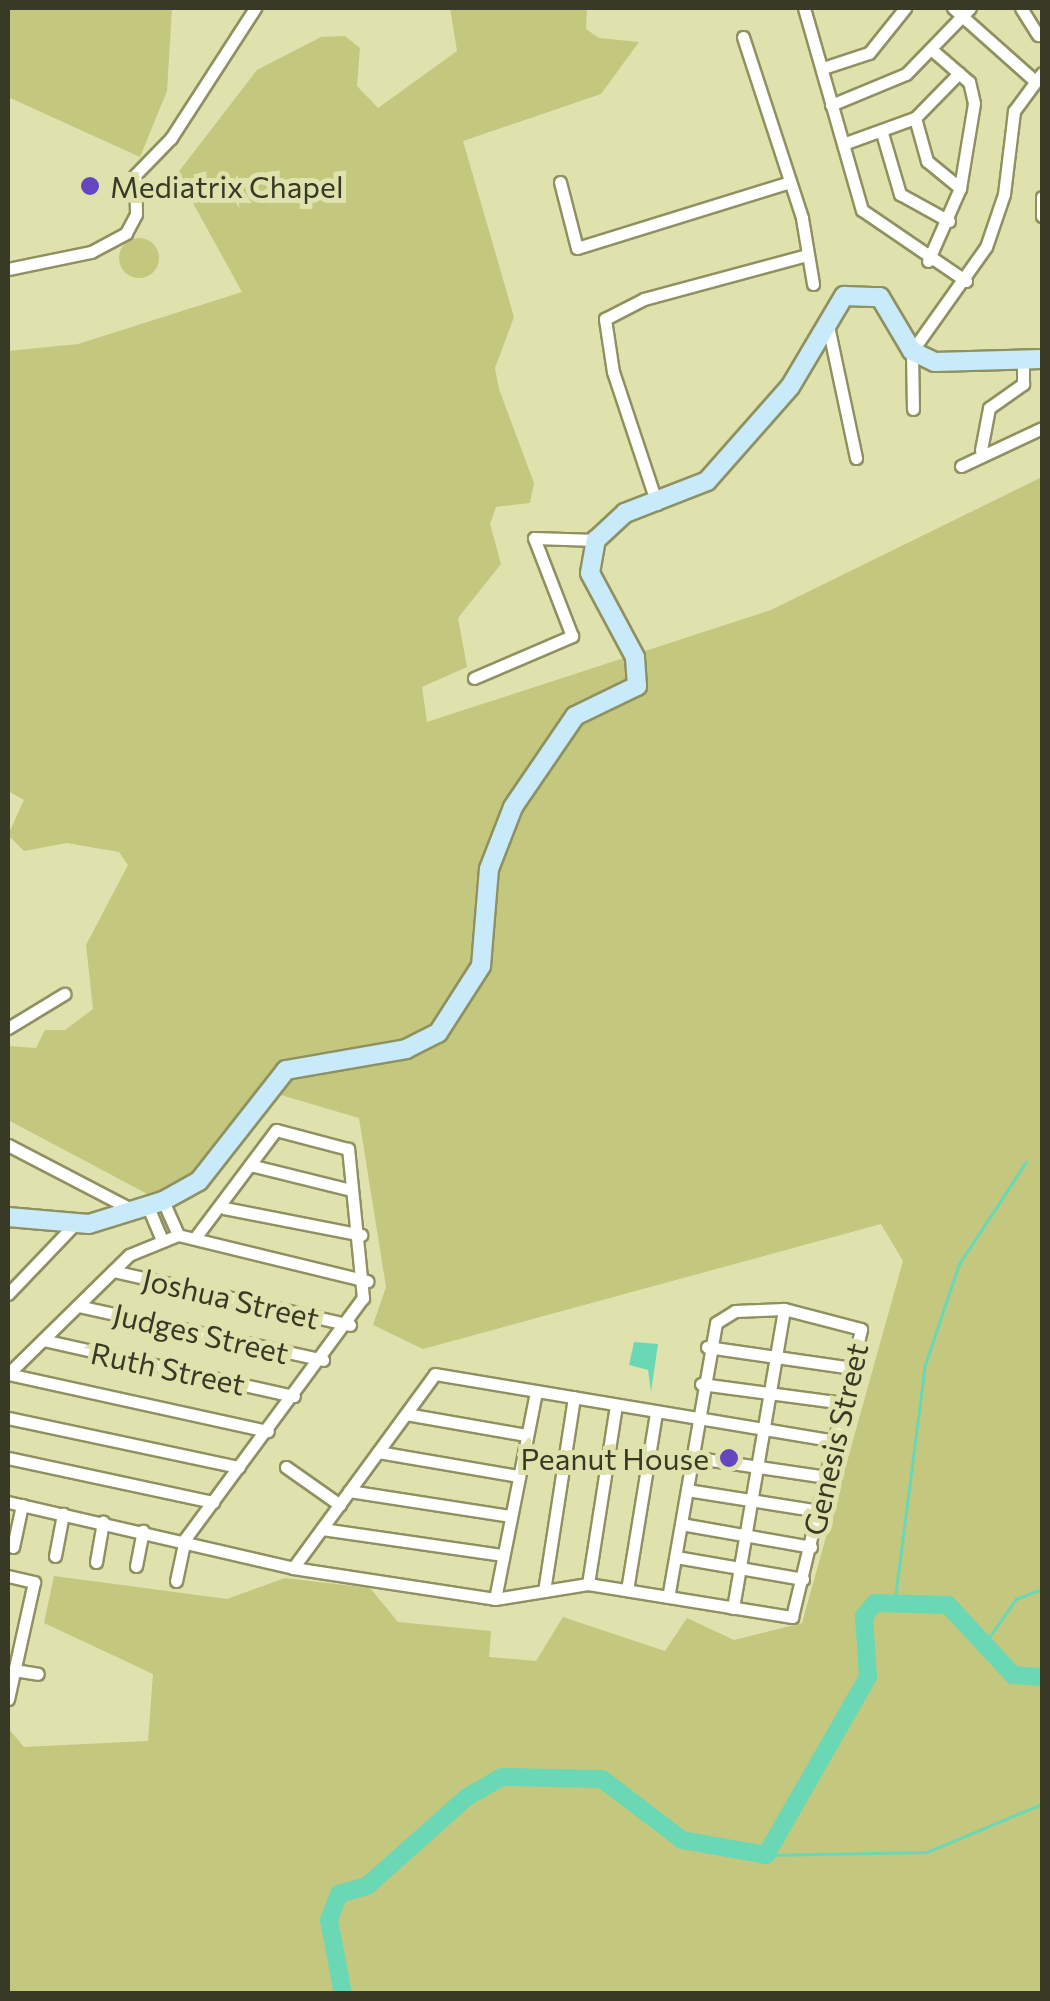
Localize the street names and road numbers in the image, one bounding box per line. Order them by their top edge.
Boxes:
street label: Joshua Street [139,1260,323,1336]
street label: Judges Street [110,1295,292,1371]
street label: Ruth Street [88,1334,248,1402]
street label: Genesis Street [795,1339,875,1539]

